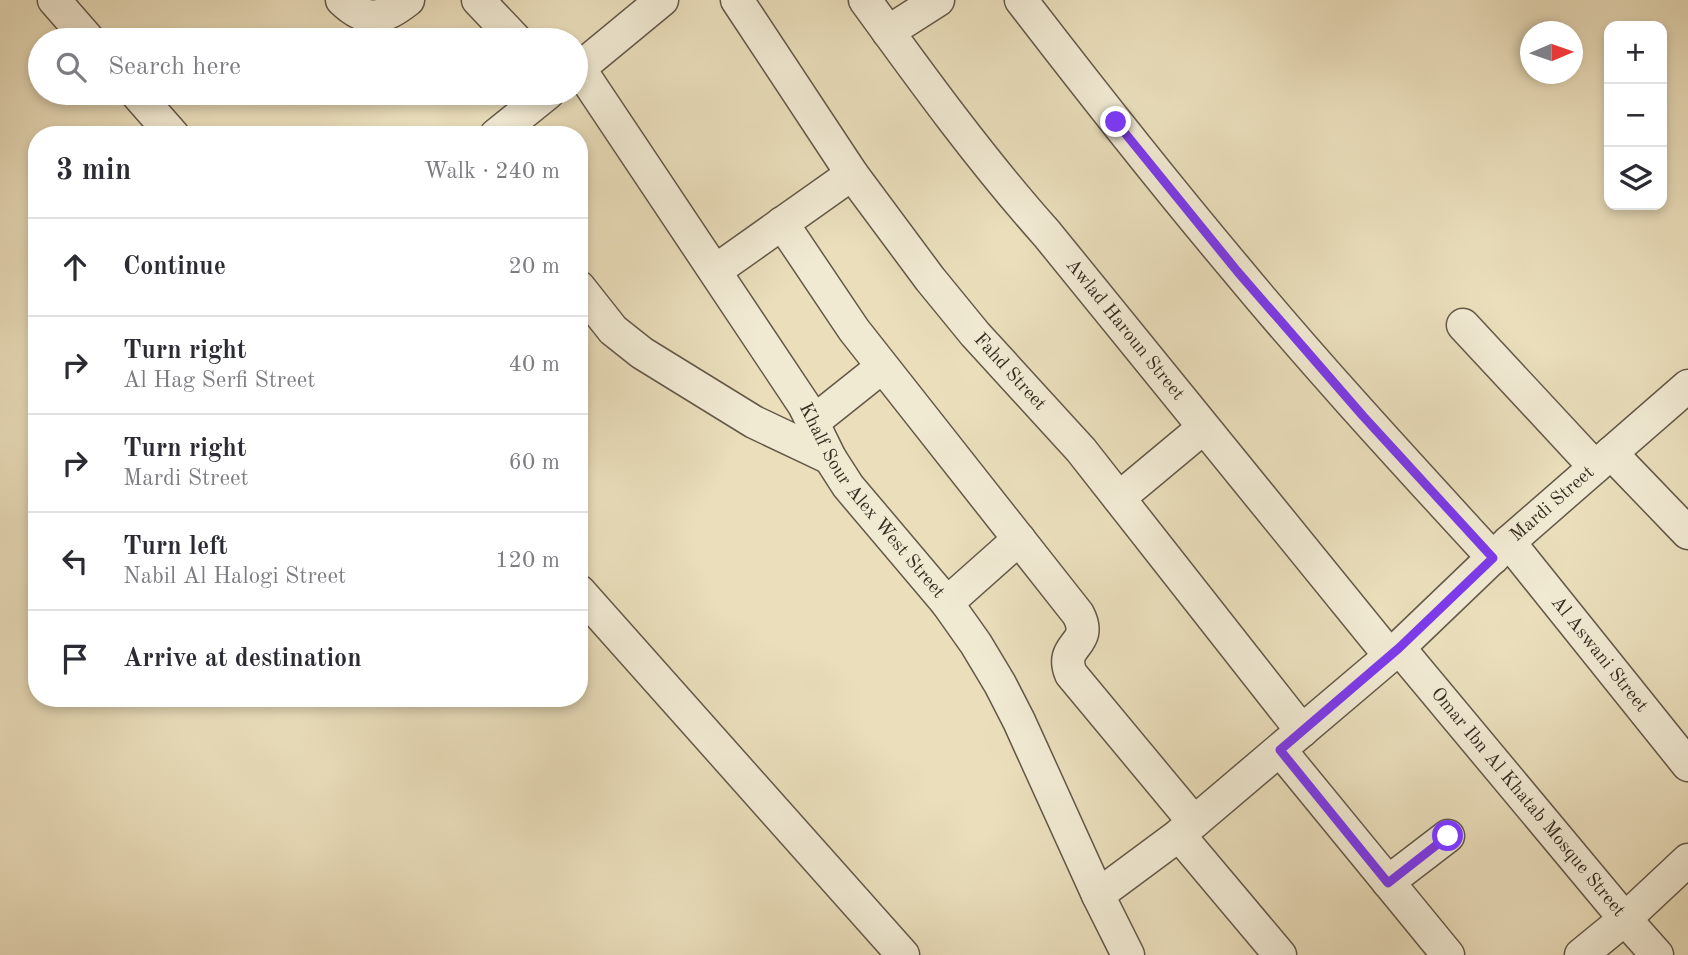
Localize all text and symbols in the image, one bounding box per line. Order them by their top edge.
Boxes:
north arrow [1520,21,1583,84]
map controls [1604,21,1667,210]
button: + [1604,21,1667,84]
search box [28,28,588,105]
icon: search [52,48,90,86]
text: Search here [108,54,241,80]
button: − [1604,84,1667,147]
route end [1100,106,1131,137]
button: layers [1604,147,1667,210]
text: 3 min [56,156,131,186]
text: Walk · 240 m [424,160,560,183]
icon: ahead [56,248,94,286]
text: Continue [123,254,226,280]
text: 20 m [509,255,560,278]
street label: Awlad Haroun Street [1062,256,1188,404]
street label: Fahd Street [970,330,1050,414]
text: Turn right [123,338,246,364]
icon: right [56,346,94,384]
text: 40 m [509,353,560,376]
text: Al Hag Serfi Street [123,369,315,392]
street label: Khalf Sour Alex West Street [795,400,948,602]
text: Turn right [123,436,246,462]
icon: right [56,444,94,482]
text: 60 m [509,451,560,474]
street label: Mardi Street [1507,463,1598,545]
text: Mardi Street [123,467,249,490]
text: Turn left [123,534,228,560]
icon: left [56,542,94,580]
text: 120 m [495,549,560,572]
text: Nabil Al Halogi Street [123,565,346,588]
street label: Al Aswani Street [1547,593,1651,716]
icon: arrive [56,640,94,678]
text: Arrive at destination [123,646,362,672]
street label: Omar Ibn Al Khatab Mosque Street [1427,684,1628,920]
route start [1432,820,1463,851]

